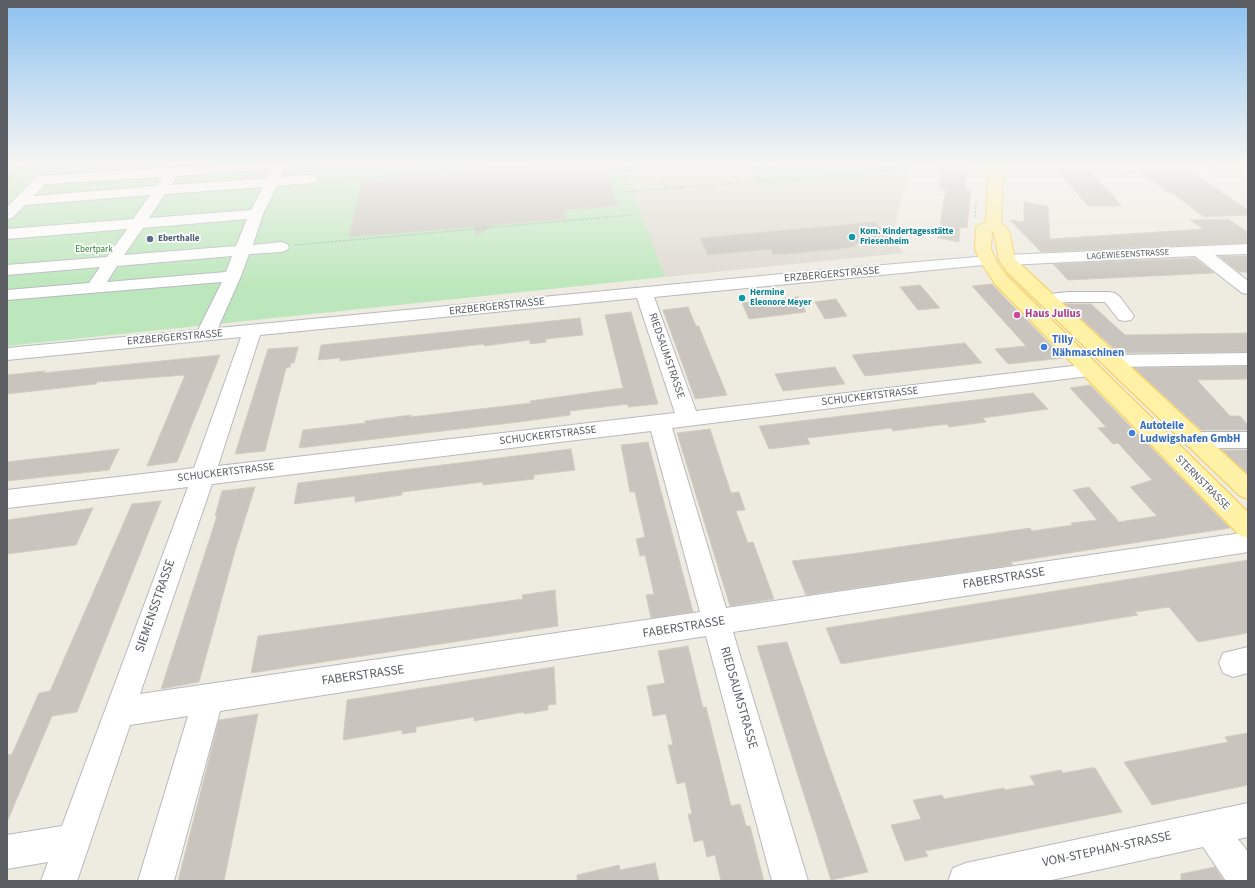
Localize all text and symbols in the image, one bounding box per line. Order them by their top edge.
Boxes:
place label: Kom. Kindertagesstätte Friesenheim [860,227,953,248]
marker: Kom. Kindertagesstätte Friesenheim [847,232,857,242]
marker: Eberthalle [145,234,155,244]
place label: Eberthalle [158,234,199,244]
park label: Ebertpark [75,245,113,255]
street label: LAGEWIESENSTRASSE [1086,247,1170,263]
street label: ERZBERGERSTRASSE [783,264,881,286]
place label: Hermine Eleonore Meyer [750,288,812,309]
marker: Hermine Eleonore Meyer [737,293,747,303]
street label: ERZBERGERSTRASSE [448,295,546,319]
place label: Haus Julius [1025,308,1081,322]
marker: Haus Julius [1012,310,1022,320]
street label: RIEDSAUMSTRASSE [645,311,687,401]
street label: ERZBERGERSTRASSE [126,327,224,349]
place label: Tilly Nähmaschinen [1052,334,1124,360]
marker: Tilly Nähmaschinen [1039,342,1049,352]
street label: SCHUCKERTSTRASSE [821,385,919,409]
place label: Autoteile Ludwigshafen GmbH [1140,420,1241,446]
street label: SCHUCKERTSTRASSE [499,424,597,448]
marker: Autoteile Ludwigshafen GmbH [1127,428,1137,438]
street label: STERNSTRASSE [1172,453,1232,513]
street label: SCHUCKERTSTRASSE [177,461,275,485]
street label: SIEMENSSTRASSE [133,557,179,655]
street label: FABERSTRASSE [962,565,1046,593]
street label: FABERSTRASSE [642,614,726,642]
street label: RIEDSAUMSTRASSE [716,645,760,751]
street label: FABERSTRASSE [321,662,405,690]
street label: VON-STEPHAN-STRASSE [1041,829,1173,871]

